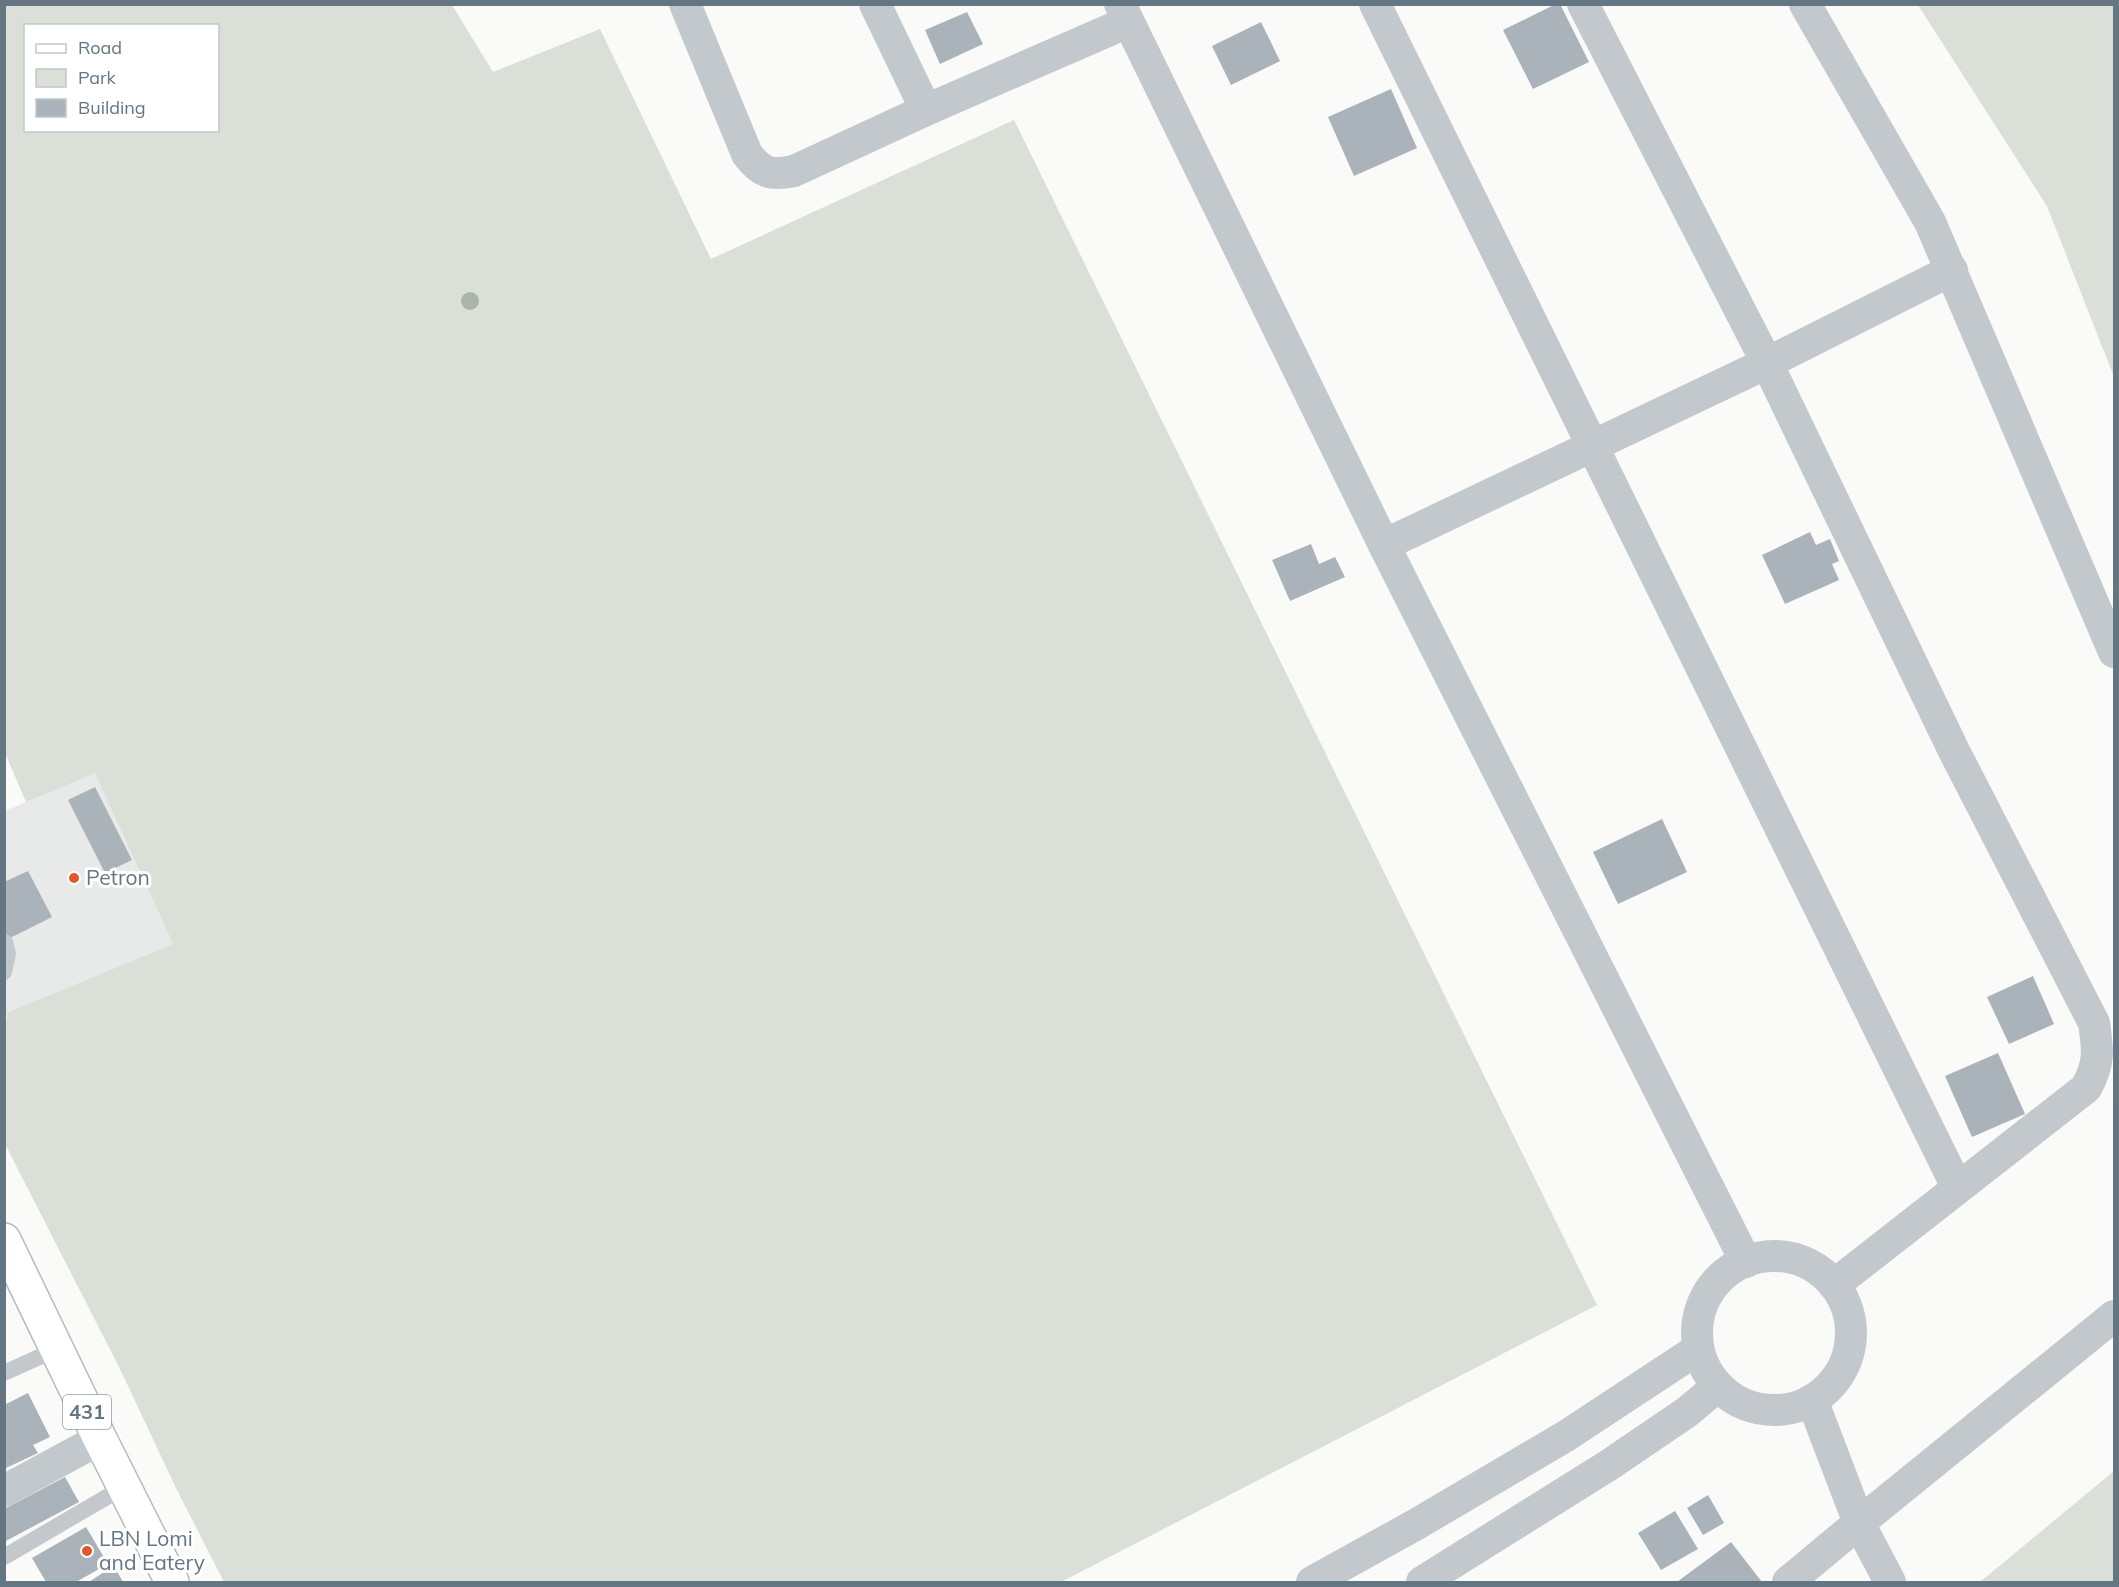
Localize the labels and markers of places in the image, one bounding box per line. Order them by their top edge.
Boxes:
place label: Petron [86,864,150,890]
marker: Petron [67,871,81,885]
place label: LBN Lomi and Eatery [99,1525,205,1575]
marker: LBN Lomi and Eatery [80,1544,94,1558]

